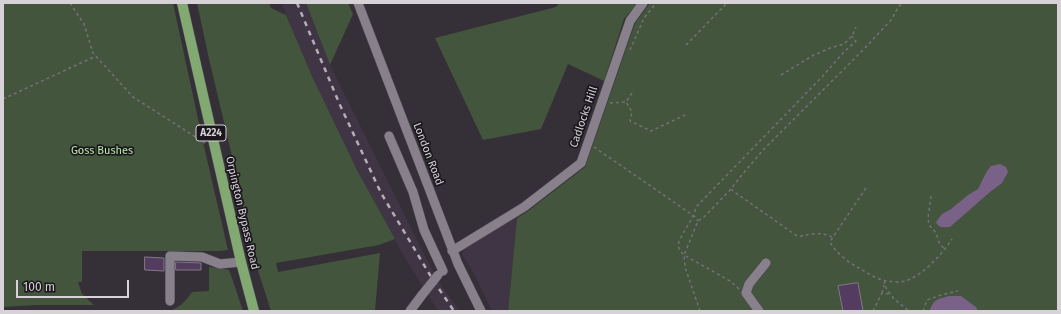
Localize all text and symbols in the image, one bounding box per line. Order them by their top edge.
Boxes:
street label: Cadlocks Hill [567,85,601,149]
street label: London Road [410,121,446,187]
road number: A224 [196,125,226,141]
park label: Goss Bushes [71,144,133,158]
street label: Orpington Bypass Road [223,155,261,271]
scale bar [18,272,131,298]
text: 100 m [23,280,55,294]

